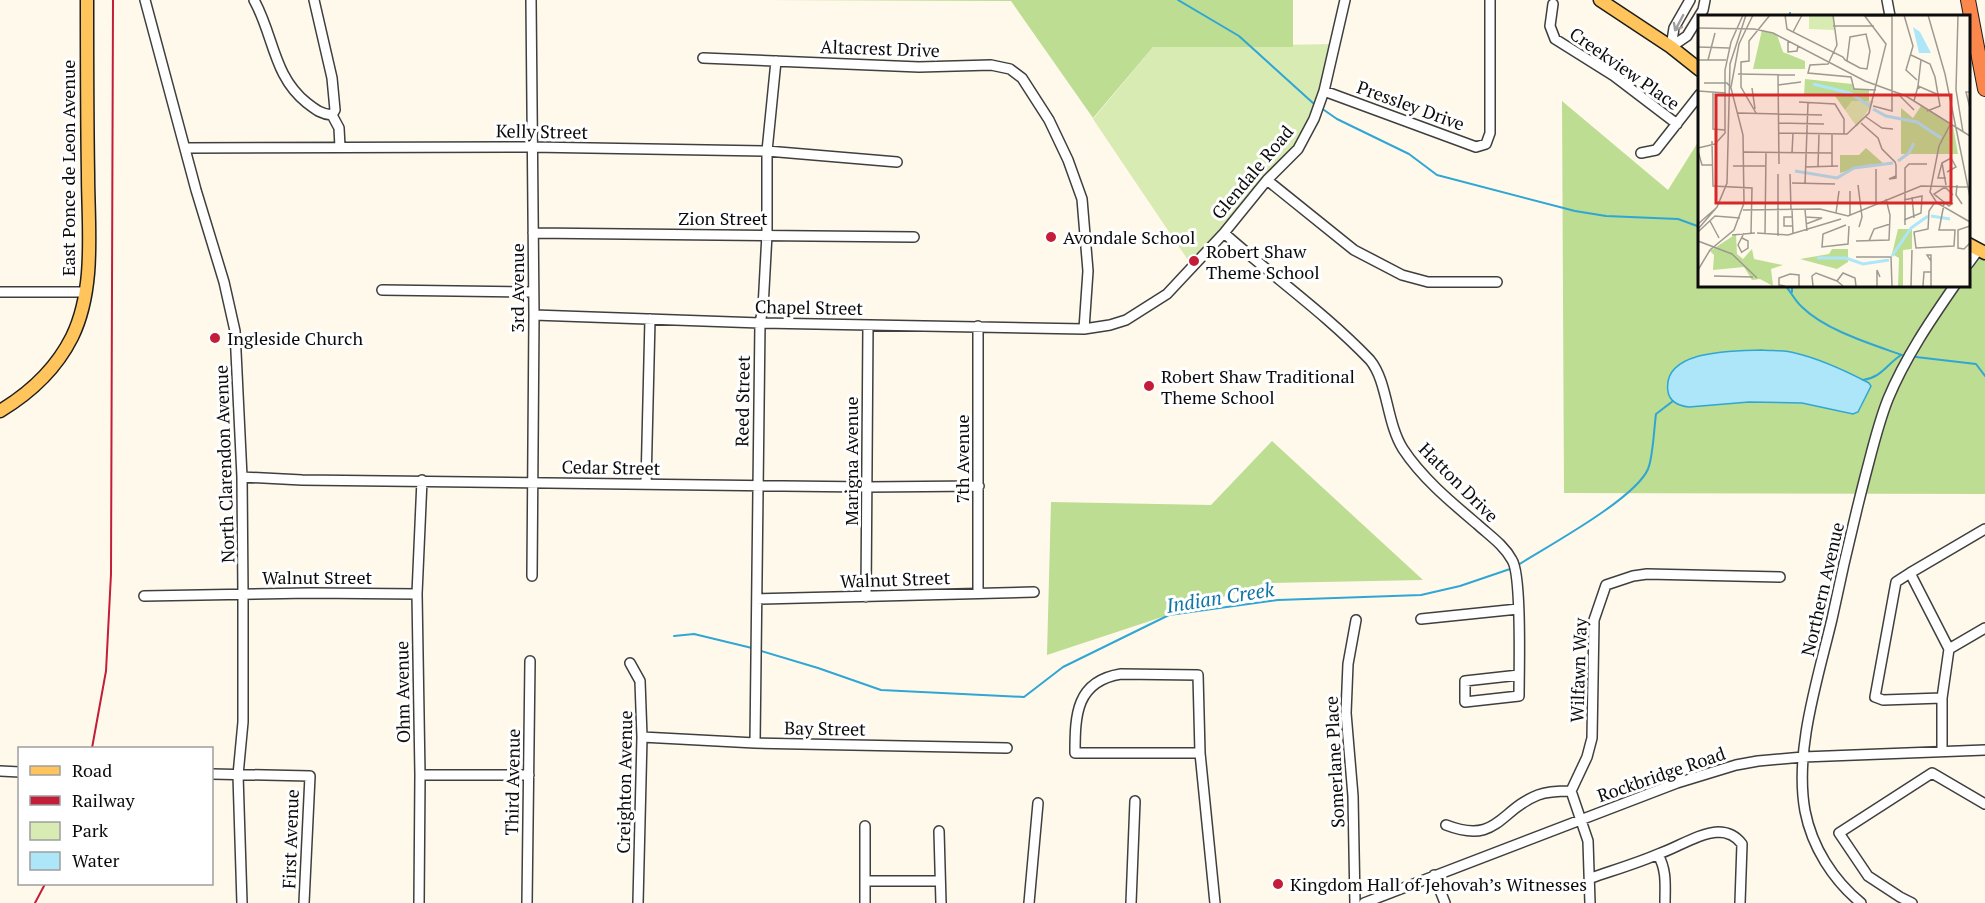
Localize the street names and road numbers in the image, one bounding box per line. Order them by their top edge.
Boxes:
street label: Creekview Place [1565,21,1685,115]
street label: Altacrest Drive [820,34,940,62]
street label: East Ponce de Leon Avenue [56,60,80,276]
street label: Pressley Drive [1354,74,1468,136]
street label: Kelly Street [496,118,589,144]
street label: Glendale Road [1206,120,1298,224]
street label: Zion Street [678,206,768,230]
street label: 3rd Avenue [505,243,529,333]
street label: Chapel Street [755,294,864,320]
street label: Reed Street [729,355,755,447]
street label: North Clarendon Avenue [209,365,239,563]
street label: Marigna Avenue [839,396,863,526]
street label: 7th Avenue [950,414,974,504]
street label: Hatton Drive [1414,437,1504,527]
street label: Cedar Street [561,454,661,480]
street label: Northern Avenue [1795,520,1849,658]
street label: Walnut Street [262,565,372,589]
street label: Walnut Street [839,565,951,593]
street label: Wilfawn Way [1564,616,1592,723]
street label: Ohm Avenue [389,641,415,743]
street label: Somerlane Place [1319,695,1349,829]
street label: Creighton Avenue [611,710,637,854]
street label: Bay Street [784,715,866,741]
street label: Third Avenue [499,728,525,836]
street label: Rockbridge Road [1594,741,1728,807]
street label: First Avenue [276,789,304,889]

